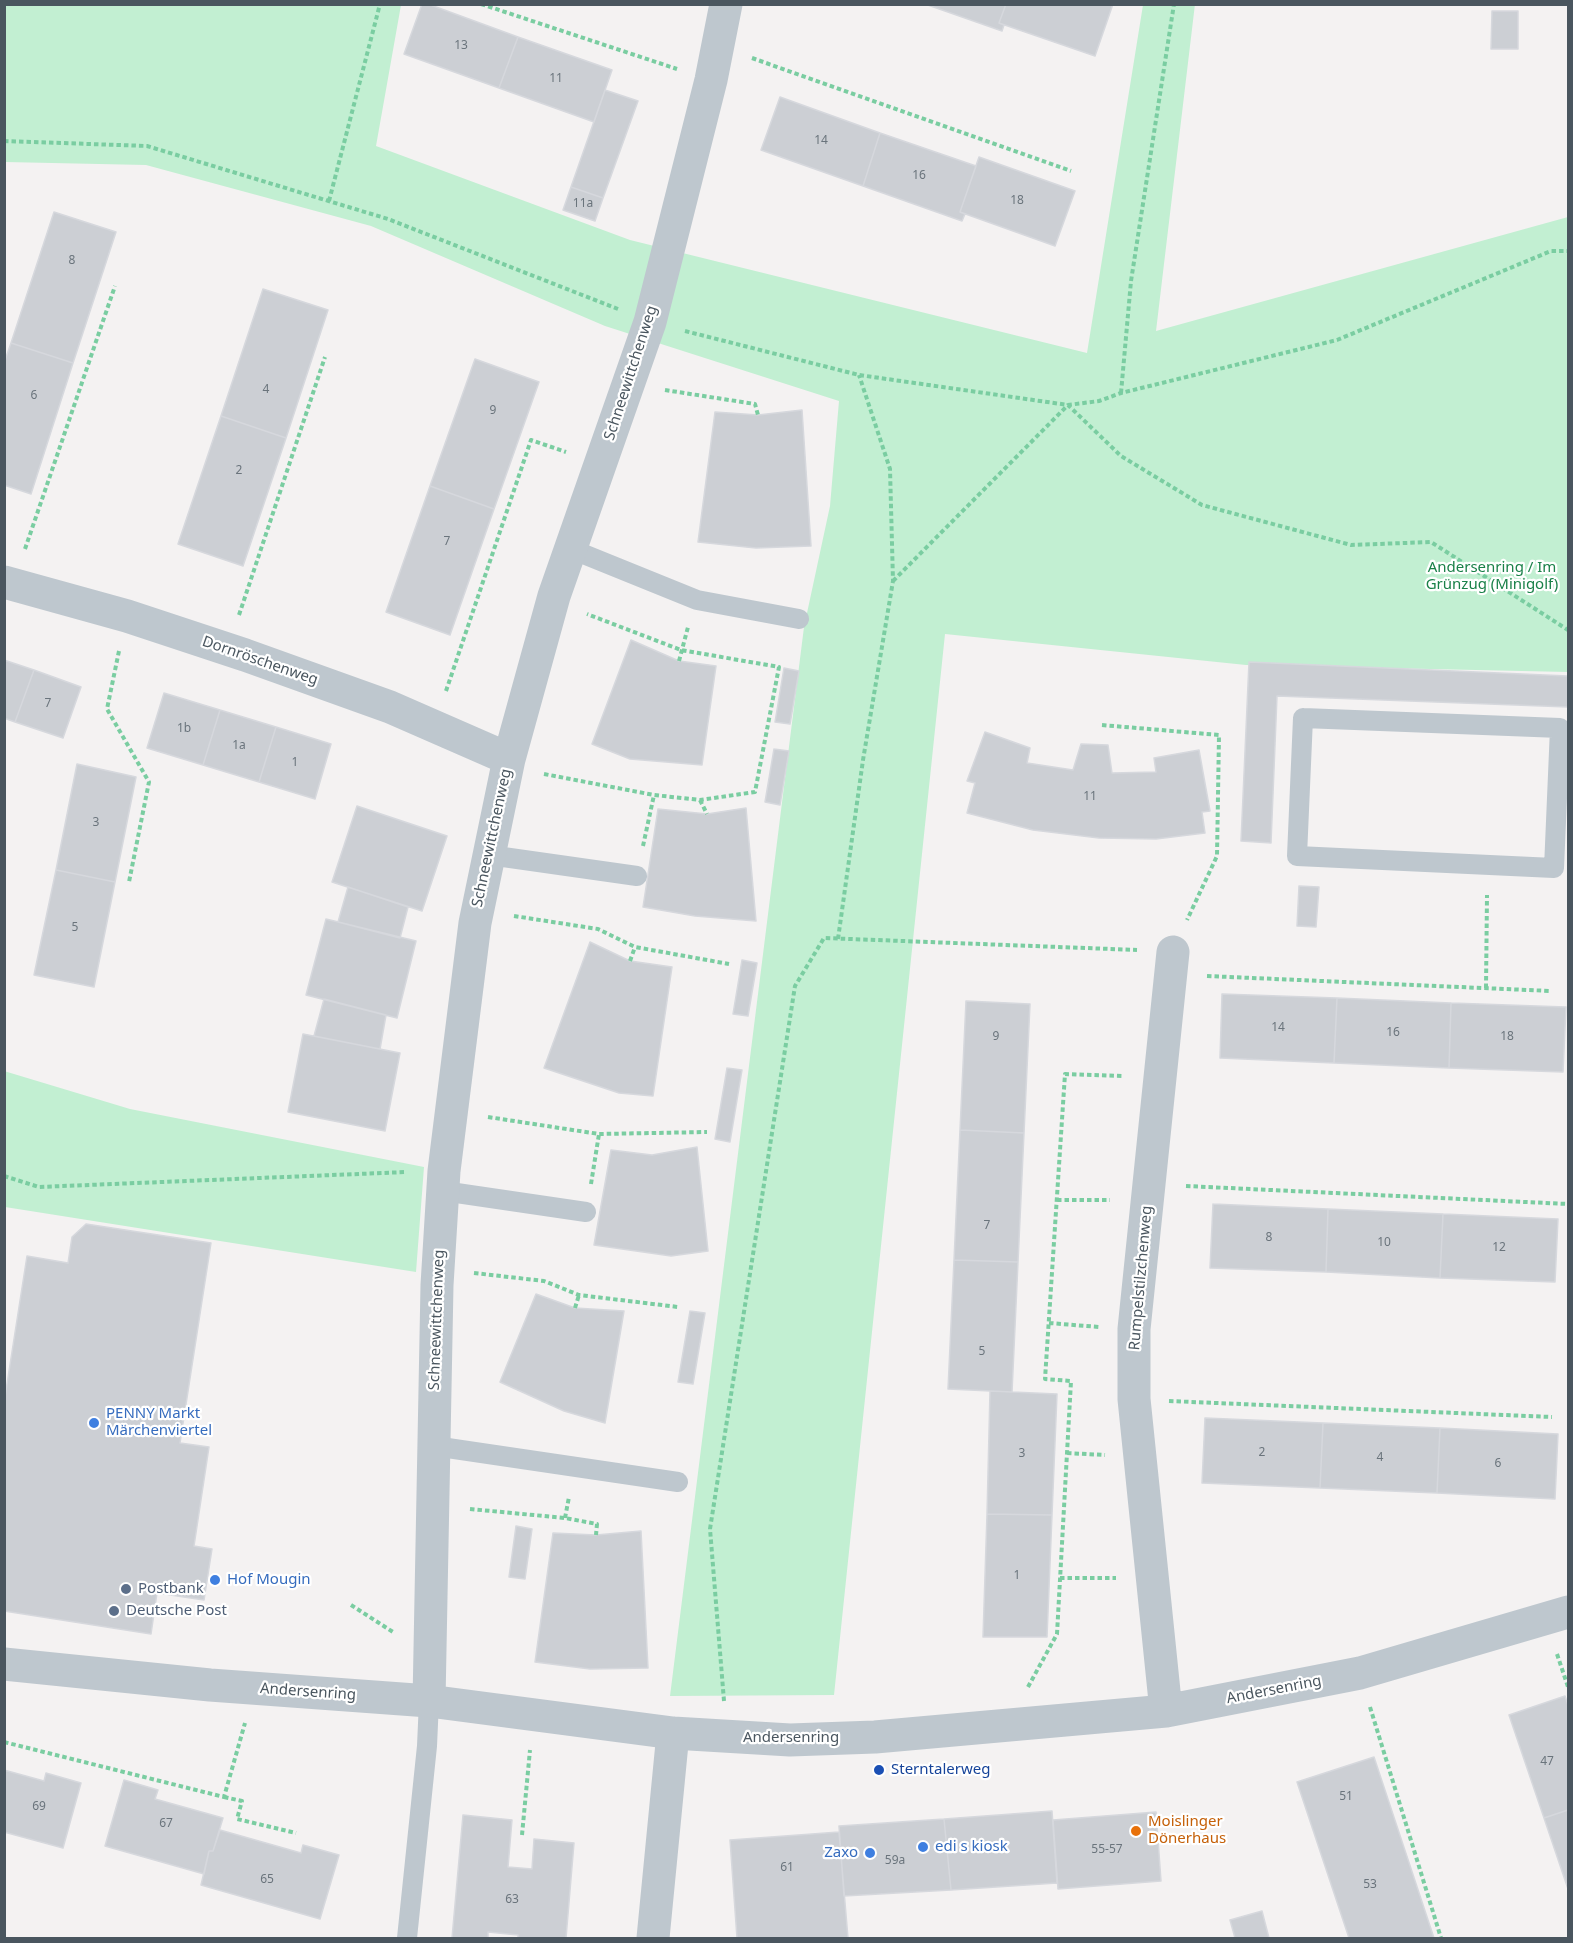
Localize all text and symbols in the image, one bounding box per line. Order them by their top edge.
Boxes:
house number: 13 [454,39,468,53]
house number: 11 [549,72,563,86]
house number: 14 [814,134,828,148]
house number: 16 [912,169,926,183]
house number: 18 [1010,194,1024,208]
house number: 11a [573,197,593,211]
house number: 8 [69,254,75,268]
street label: Schneewittchenweg [601,303,661,443]
house number: 4 [263,383,269,397]
house number: 6 [31,389,37,403]
house number: 9 [490,404,496,418]
house number: 2 [236,464,242,478]
house number: 7 [444,535,450,549]
park label: Andersenring / Im Grünzug (Minigolf) [1426,559,1558,594]
street label: Dornröschenweg [200,633,320,689]
house number: 7 [45,697,51,711]
house number: 1b [177,722,191,736]
house number: 1a [232,739,246,753]
house number: 1 [292,756,298,770]
street label: Schneewittchenweg [469,767,515,909]
house number: 11 [1083,790,1097,804]
house number: 3 [93,816,99,830]
house number: 5 [72,921,78,935]
house number: 14 [1271,1021,1285,1035]
house number: 16 [1386,1026,1400,1040]
house number: 9 [993,1030,999,1044]
house number: 18 [1500,1030,1514,1044]
street label: Rumpelstilzchenweg [1126,1205,1156,1351]
house number: 7 [984,1219,990,1233]
house number: 8 [1266,1231,1272,1245]
house number: 10 [1377,1236,1391,1250]
house number: 12 [1492,1241,1506,1255]
street label: Schneewittchenweg [426,1249,448,1391]
house number: 5 [979,1345,985,1359]
place label: PENNY Markt Märchenviertel [106,1405,212,1440]
marker: PENNY Markt Märchenviertel [87,1416,101,1430]
house number: 2 [1259,1446,1265,1460]
house number: 3 [1019,1447,1025,1461]
house number: 4 [1377,1451,1383,1465]
house number: 6 [1495,1457,1501,1471]
house number: 1 [1014,1569,1020,1583]
place label: Hof Mougin [227,1571,311,1589]
marker: Hof Mougin [208,1573,222,1587]
place label: Postbank [138,1580,204,1598]
marker: Postbank [119,1582,133,1596]
place label: Deutsche Post [126,1602,227,1620]
marker: Deutsche Post [107,1604,121,1618]
street label: Andersenring [1225,1672,1323,1708]
street label: Andersenring [259,1680,357,1704]
street label: Andersenring [743,1729,839,1747]
house number: 47 [1540,1755,1554,1769]
place label: Sterntalerweg [891,1761,990,1779]
marker: Sterntalerweg [872,1763,886,1777]
house number: 51 [1339,1790,1353,1804]
house number: 69 [32,1800,46,1814]
place label: Moislinger Dönerhaus [1148,1813,1226,1848]
house number: 67 [159,1817,173,1831]
marker: Moislinger Dönerhaus [1129,1824,1143,1838]
place label: edi s kiosk [935,1838,1008,1856]
marker: edi s kiosk [916,1840,930,1854]
house number: 55-57 [1091,1843,1123,1857]
place label: Zaxo [824,1844,858,1862]
marker: Zaxo [863,1846,877,1860]
house number: 59a [885,1854,905,1868]
house number: 61 [780,1861,794,1875]
house number: 65 [260,1873,274,1887]
house number: 53 [1363,1878,1377,1892]
house number: 63 [505,1893,519,1907]

